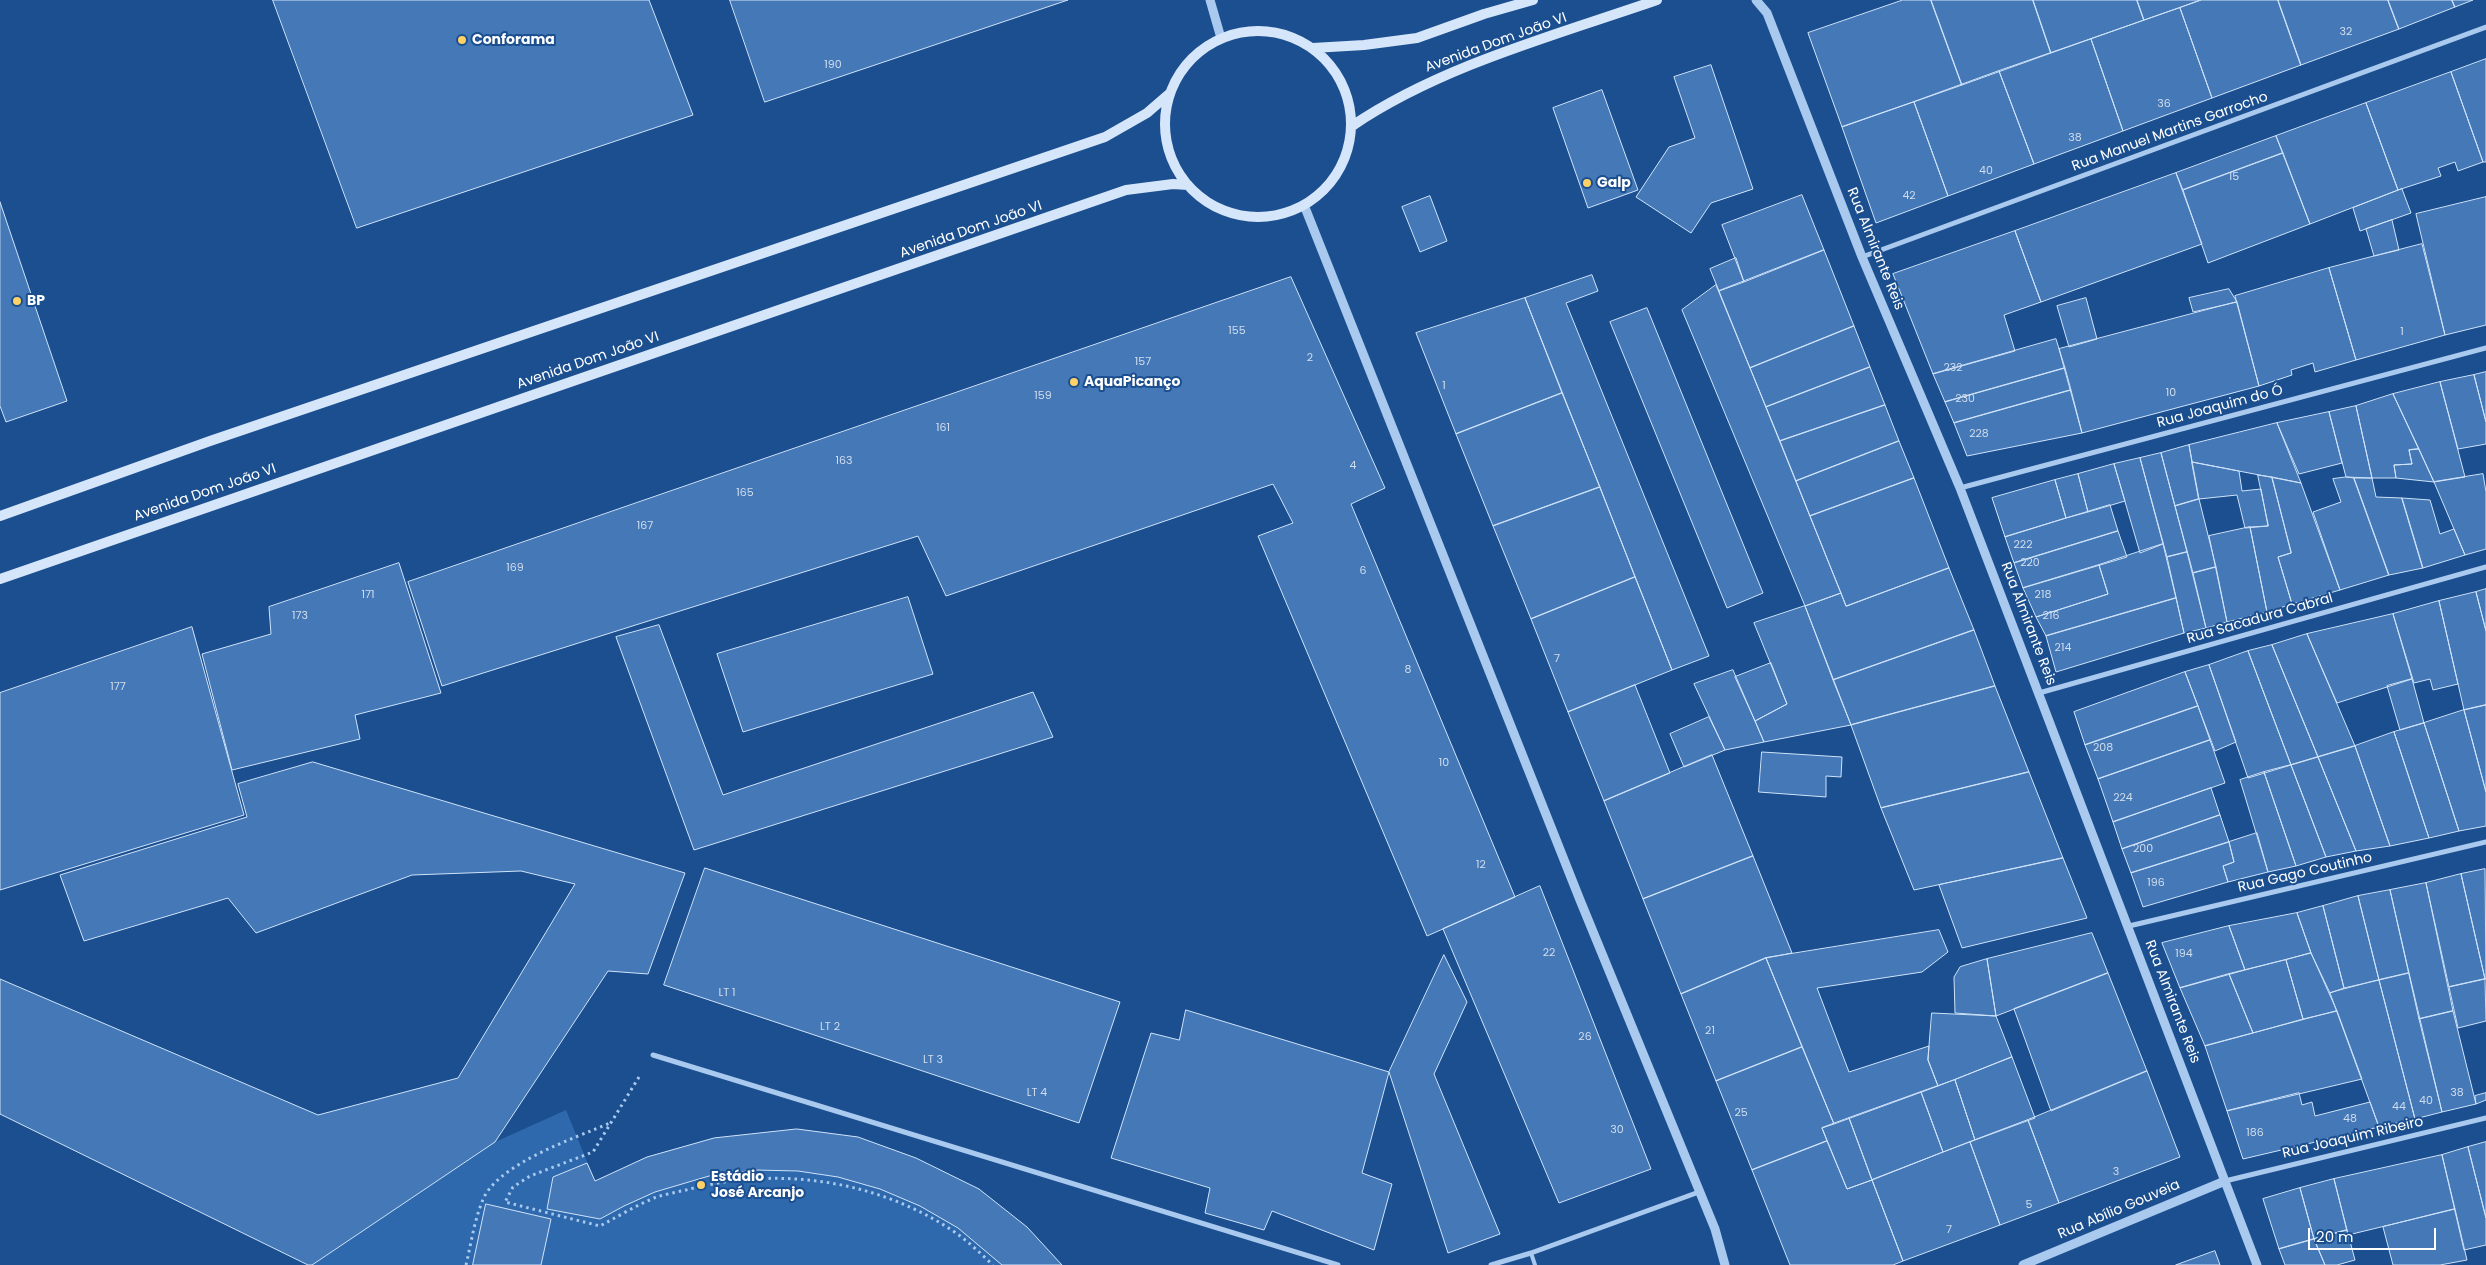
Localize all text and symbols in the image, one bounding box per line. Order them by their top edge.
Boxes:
street label: Avenida Dom João VI [1423,10,1569,76]
house number: 32 [2340,25,2352,39]
place label: Conforama [472,32,555,48]
marker: Conforama [456,34,468,46]
house number: 190 [824,58,842,72]
street label: Rua Manuel Martins Garrocho [2070,89,2270,175]
house number: 36 [2157,97,2171,111]
house number: 38 [2068,131,2082,145]
house number: 40 [1979,164,1993,178]
house number: 15 [2229,170,2239,184]
place label: Galp [1597,175,1631,191]
marker: Galp [1581,177,1593,189]
street label: Rua Almirante Reis [1843,185,1907,313]
house number: 42 [1902,189,1916,203]
street label: Avenida Dom João VI [898,198,1044,262]
place label: BP [27,293,45,309]
marker: BP [11,295,23,307]
house number: 155 [1228,324,1246,338]
house number: 1 [2400,325,2404,339]
street label: Avenida Dom João VI [515,329,661,393]
house number: 2 [1307,351,1313,365]
house number: 157 [1135,355,1151,369]
house number: 232 [1943,361,1963,375]
place label: AquaPicanço [1084,374,1180,390]
marker: AquaPicanço [1068,376,1080,388]
house number: 1 [1442,379,1446,393]
street label: Rua Joaquim do Ó [2155,382,2285,432]
house number: 10 [2166,386,2176,400]
house number: 159 [1034,389,1052,403]
house number: 230 [1955,392,1975,406]
house number: 161 [936,421,950,435]
house number: 228 [1969,427,1989,441]
house number: 163 [836,454,852,468]
house number: 4 [1350,459,1356,473]
street label: Avenida Dom João VI [132,461,278,525]
house number: 165 [736,486,754,500]
house number: 167 [637,519,653,533]
house number: 222 [2014,538,2032,552]
house number: 220 [2020,556,2040,570]
street label: Rua Almirante Reis [1997,560,2059,688]
house number: 169 [506,561,524,575]
house number: 6 [1360,564,1366,578]
house number: 171 [361,588,375,602]
house number: 218 [2035,588,2051,602]
street label: Rua Sacadura Cabral [2185,590,2335,648]
house number: 173 [292,609,308,623]
house number: 216 [2043,609,2059,623]
house number: 214 [2055,641,2071,655]
house number: 7 [1554,652,1560,666]
house number: 8 [1405,663,1411,677]
house number: 177 [110,680,126,694]
house number: 208 [2093,741,2113,755]
house number: 10 [1439,756,1449,770]
house number: 224 [2113,791,2133,805]
house number: 200 [2133,842,2153,856]
street label: Rua Gago Coutinho [2236,849,2374,897]
house number: 12 [1476,858,1486,872]
house number: 196 [2147,876,2165,890]
street label: Rua Almirante Reis [2141,938,2203,1066]
house number: 22 [1543,946,1555,960]
house number: 194 [2175,947,2193,961]
house number: LT 1 [718,986,736,1000]
house number: LT 2 [820,1020,840,1034]
house number: 21 [1705,1024,1715,1038]
house number: 26 [1578,1030,1592,1044]
house number: LT 3 [923,1053,943,1067]
house number: LT 4 [1027,1086,1047,1100]
house number: 38 [2450,1086,2464,1100]
house number: 40 [2419,1094,2433,1108]
house number: 44 [2392,1100,2406,1114]
house number: 25 [1734,1106,1748,1120]
house number: 48 [2343,1112,2357,1126]
street label: Rua Joaquim Ribeiro [2281,1114,2425,1162]
house number: 30 [1610,1123,1624,1137]
house number: 186 [2246,1126,2264,1140]
house number: 3 [2113,1165,2119,1179]
place label: Estádio José Arcanjo [711,1169,804,1202]
street label: Rua Abílio Gouveia [2055,1177,2183,1243]
marker: Estádio José Arcanjo [695,1179,707,1191]
house number: 5 [2026,1198,2032,1212]
scale bar [2311,1218,2438,1250]
house number: 7 [1946,1223,1952,1237]
text: 20 m [2316,1226,2354,1247]

